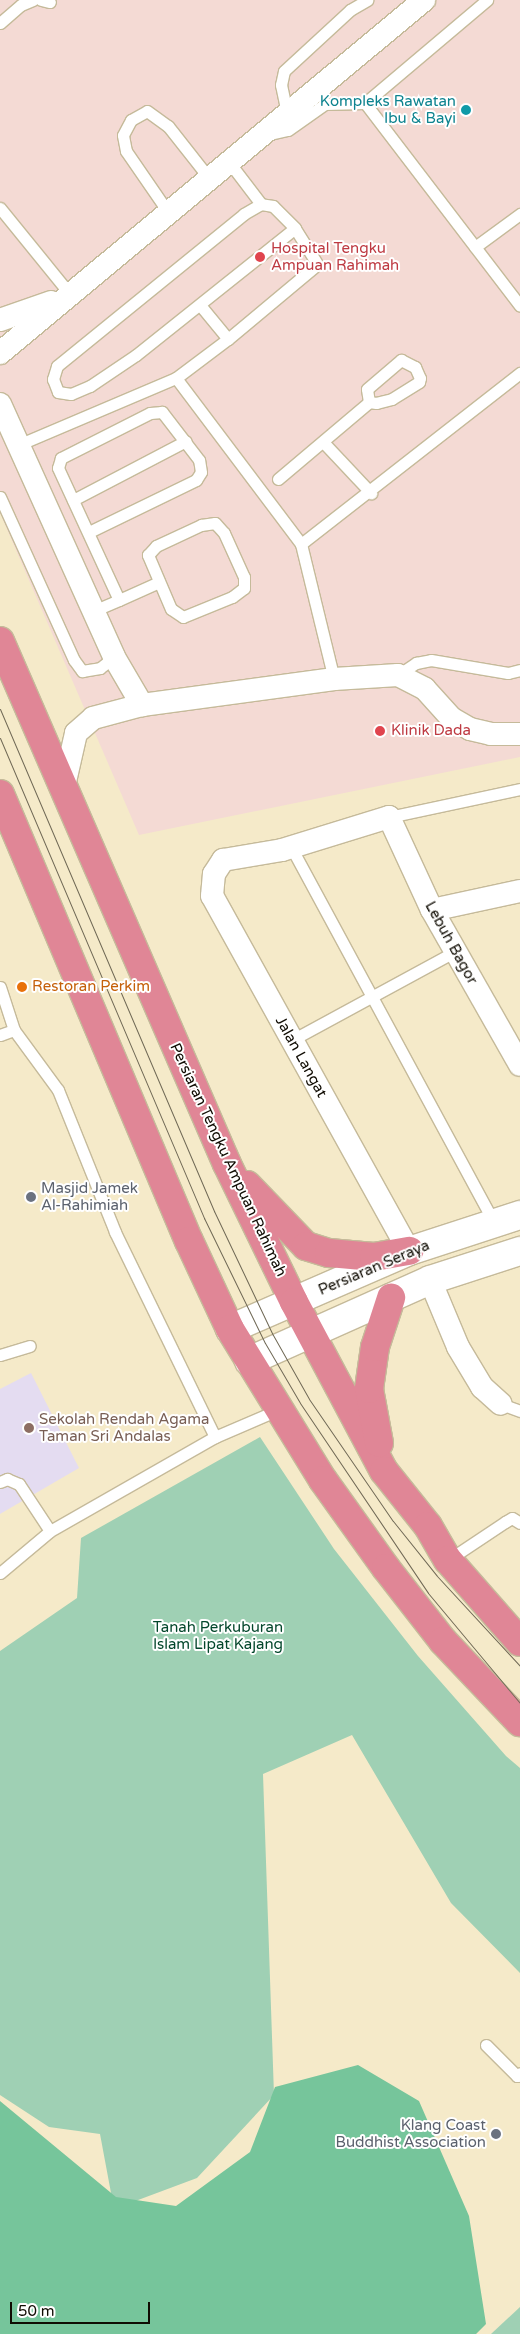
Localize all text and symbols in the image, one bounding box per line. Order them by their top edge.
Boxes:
place label: Kompleks Rawatan Ibu & Bayi [320,92,456,127]
marker: Kompleks Rawatan Ibu & Bayi [460,104,472,116]
place label: Hospital Tengku Ampuan Rahimah [271,239,399,274]
marker: Hospital Tengku Ampuan Rahimah [253,250,267,264]
place label: Klinik Dada [391,722,471,740]
marker: Klinik Dada [373,724,387,738]
street label: Lebuh Bagor [421,898,481,988]
place label: Restoran Perkim [32,978,150,996]
marker: Restoran Perkim [16,981,28,993]
street label: Jalan Langat [271,1013,331,1101]
street label: Persiaran Tengku Ampuan Rahimah [166,1040,290,1280]
place label: Masjid Jamek Al-Rahimiah [41,1179,138,1214]
marker: Masjid Jamek Al-Rahimiah [25,1191,37,1203]
street label: Persiaran Seraya [316,1236,432,1300]
place label: Sekolah Rendah Agama Taman Sri Andalas [39,1410,209,1445]
marker: Sekolah Rendah Agama Taman Sri Andalas [23,1422,35,1434]
park label: Tanah Perkuburan Islam Lipat Kajang [153,1618,283,1653]
place label: Klang Coast Buddhist Association [336,2116,486,2151]
marker: Klang Coast Buddhist Association [490,2128,502,2140]
scale bar [12,2292,152,2324]
text: 50 m [18,2302,55,2320]

